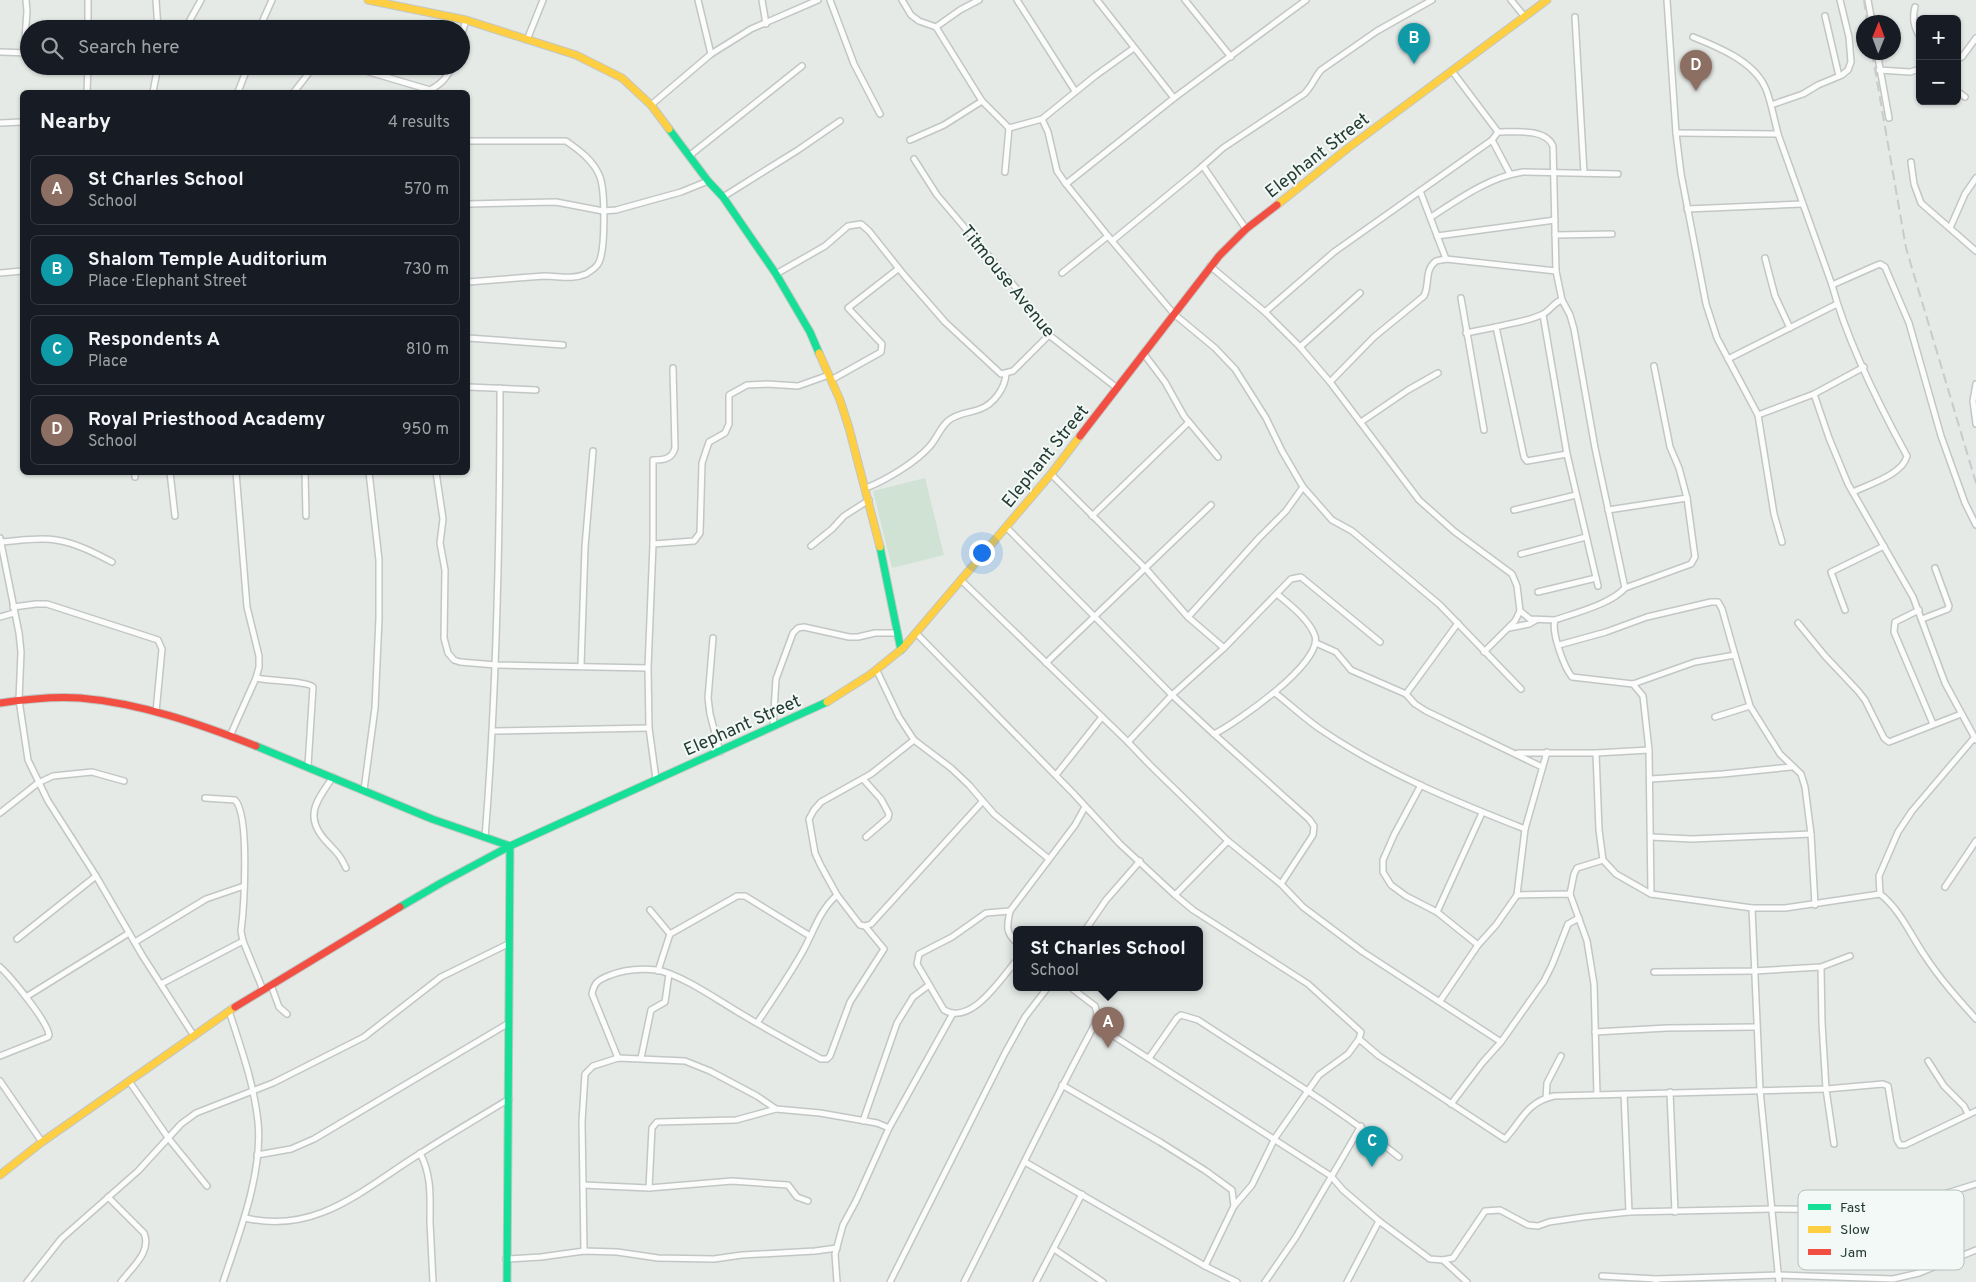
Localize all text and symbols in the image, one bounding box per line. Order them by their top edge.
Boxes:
north arrow [1856,15,1901,60]
map controls [1916,15,1961,105]
button: + [1916,15,1961,60]
search box [20,20,470,75]
pin: B [1398,23,1430,64]
icon: search [38,34,66,62]
text: Search here [78,36,180,60]
pin: D [1680,50,1712,91]
button: − [1916,60,1961,105]
street label: Elephant Street [1261,108,1375,204]
text: Nearby [40,109,111,136]
text: 4 results [388,113,450,133]
text: St Charles School [88,168,244,192]
text: A [51,180,63,200]
text: 570 m [404,180,449,200]
text: School [88,192,137,212]
street label: Titmouse Avenue [954,221,1059,343]
text: Shalom Temple Auditorium [88,248,327,272]
text: B [51,260,63,280]
text: 730 m [404,260,449,280]
text: Place · Elephant Street [88,272,247,292]
text: Respondents A [88,328,220,352]
text: C [52,340,62,360]
text: 810 m [406,340,449,360]
text: Place [88,352,128,372]
street label: Elephant Street [998,401,1095,513]
text: Royal Priesthood Academy [88,408,325,432]
text: D [51,420,63,440]
text: 950 m [402,420,449,440]
text: School [88,432,137,452]
your location [969,540,995,566]
street label: Elephant Street [680,690,805,762]
popup [1013,926,1203,991]
text: St Charles School [1030,937,1186,961]
text: School [1030,961,1079,981]
pin: A [1092,1007,1124,1048]
pin: C [1356,1126,1388,1167]
legend [1798,1190,1964,1270]
text: Fast [1840,1200,1866,1217]
text: Slow [1840,1222,1870,1239]
text: Jam [1840,1245,1867,1262]

